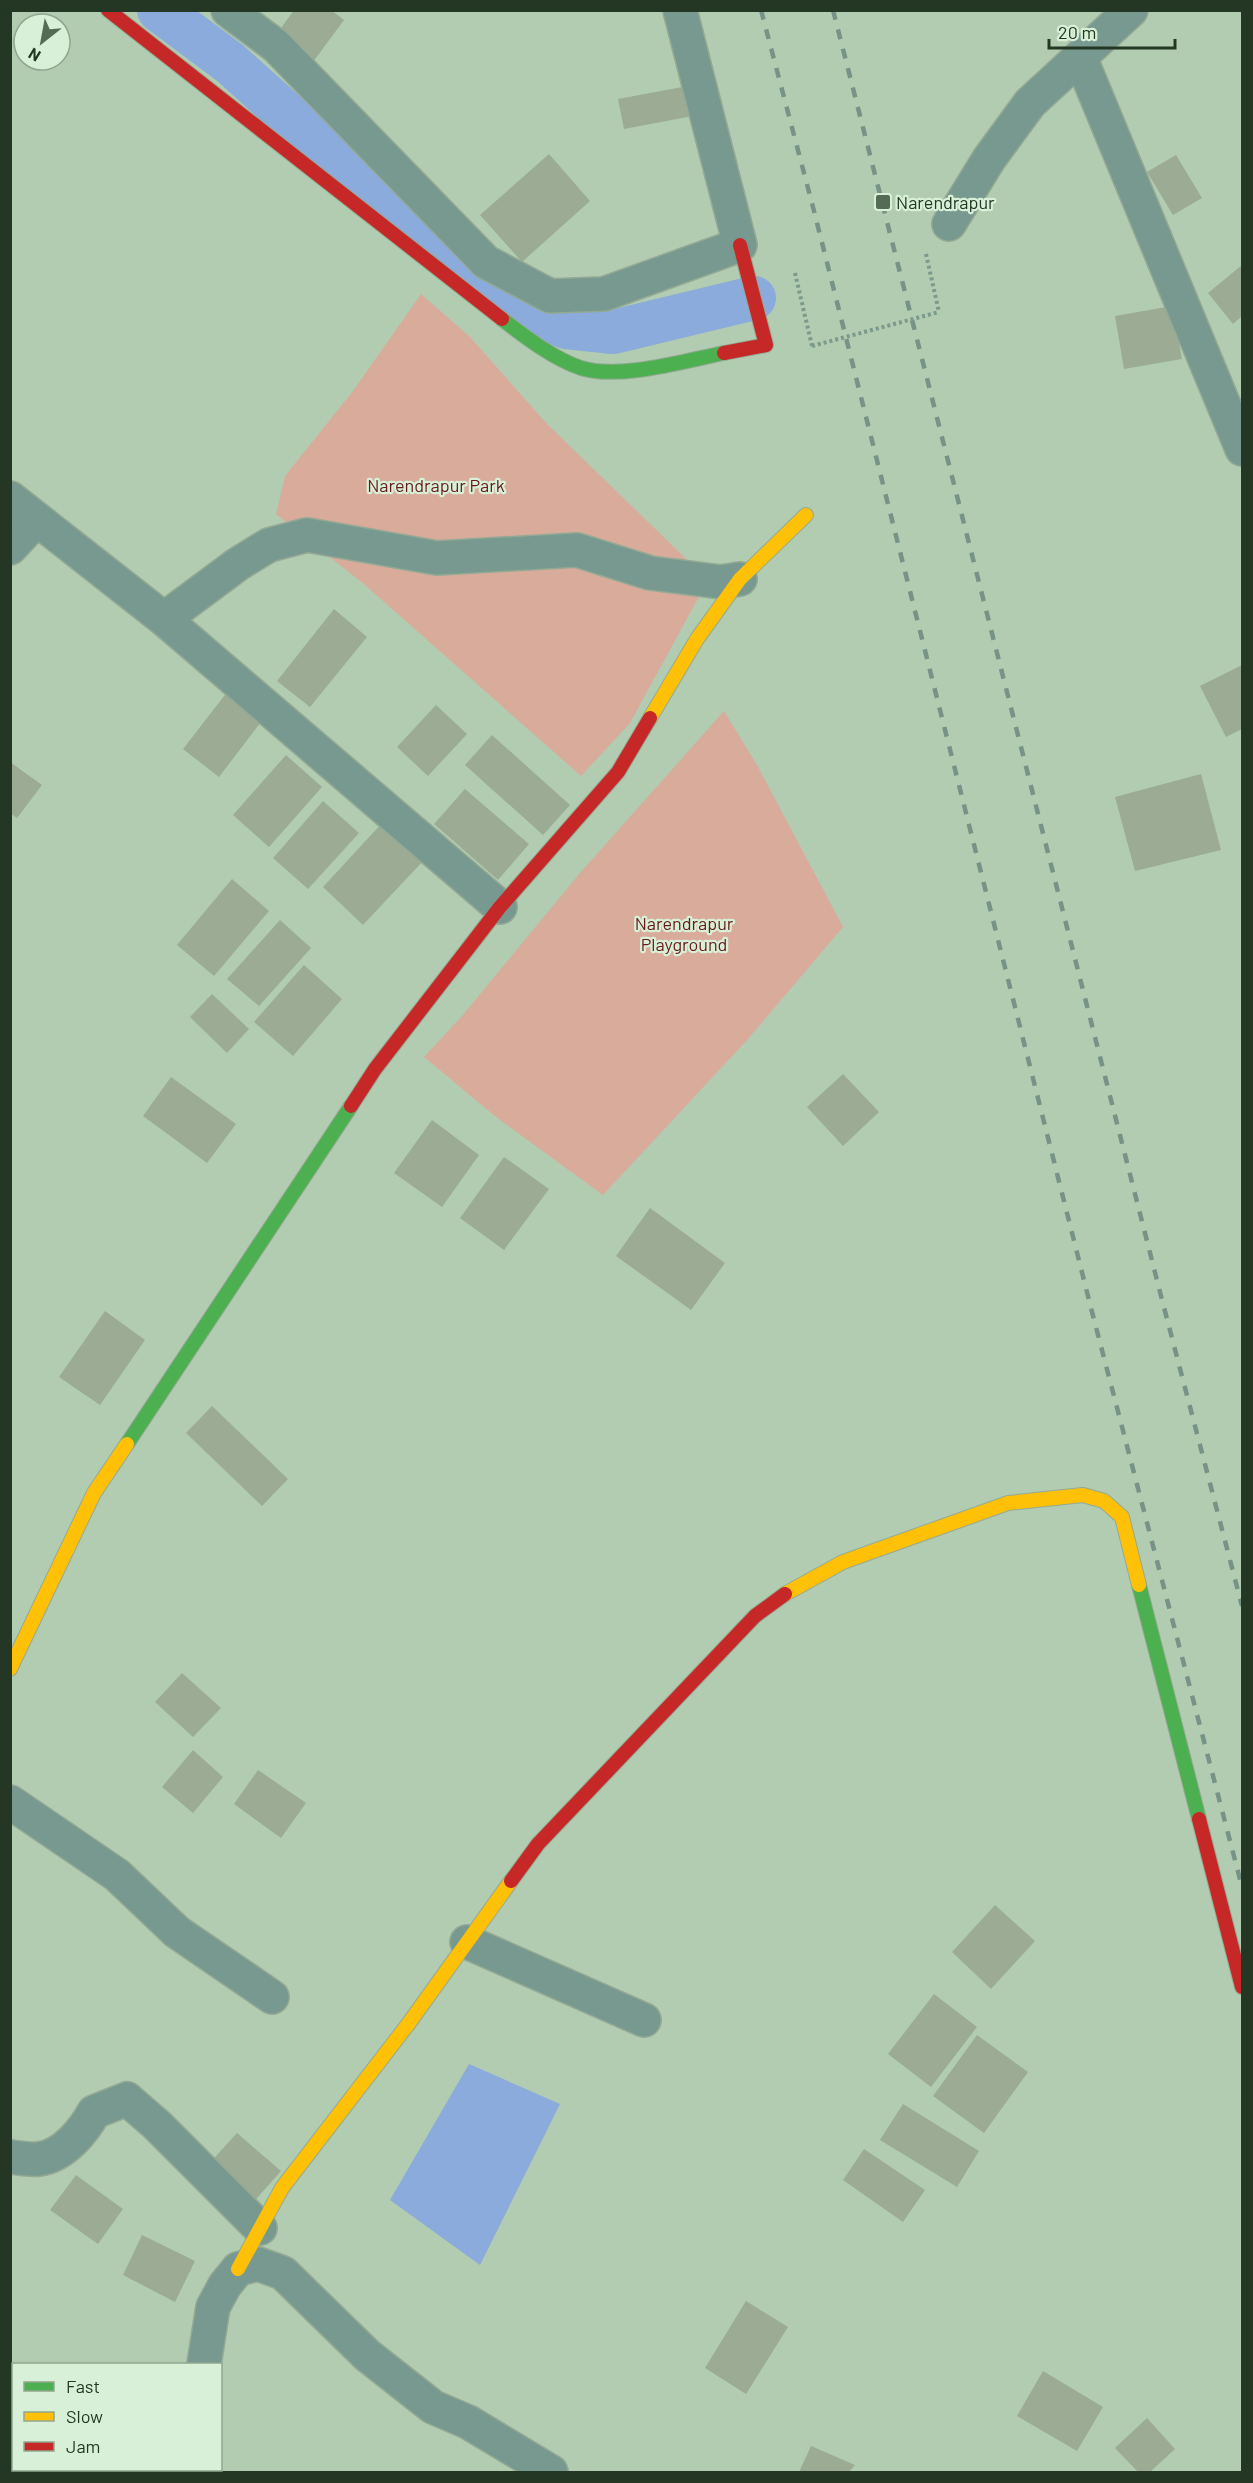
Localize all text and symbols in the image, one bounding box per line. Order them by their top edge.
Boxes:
north arrow [12,12,72,72]
scale bar [1049,12,1175,50]
text: 20 m [1058,21,1096,43]
text: N [25,44,43,66]
place label: Narendrapur [896,191,995,213]
marker: Narendrapur [874,193,892,211]
park label: Narendrapur Park [367,474,505,496]
park label: Narendrapur Playground [635,912,734,955]
legend [12,2363,222,2471]
text: Fast [66,2375,100,2397]
text: Slow [66,2405,103,2427]
text: Jam [66,2435,100,2457]

